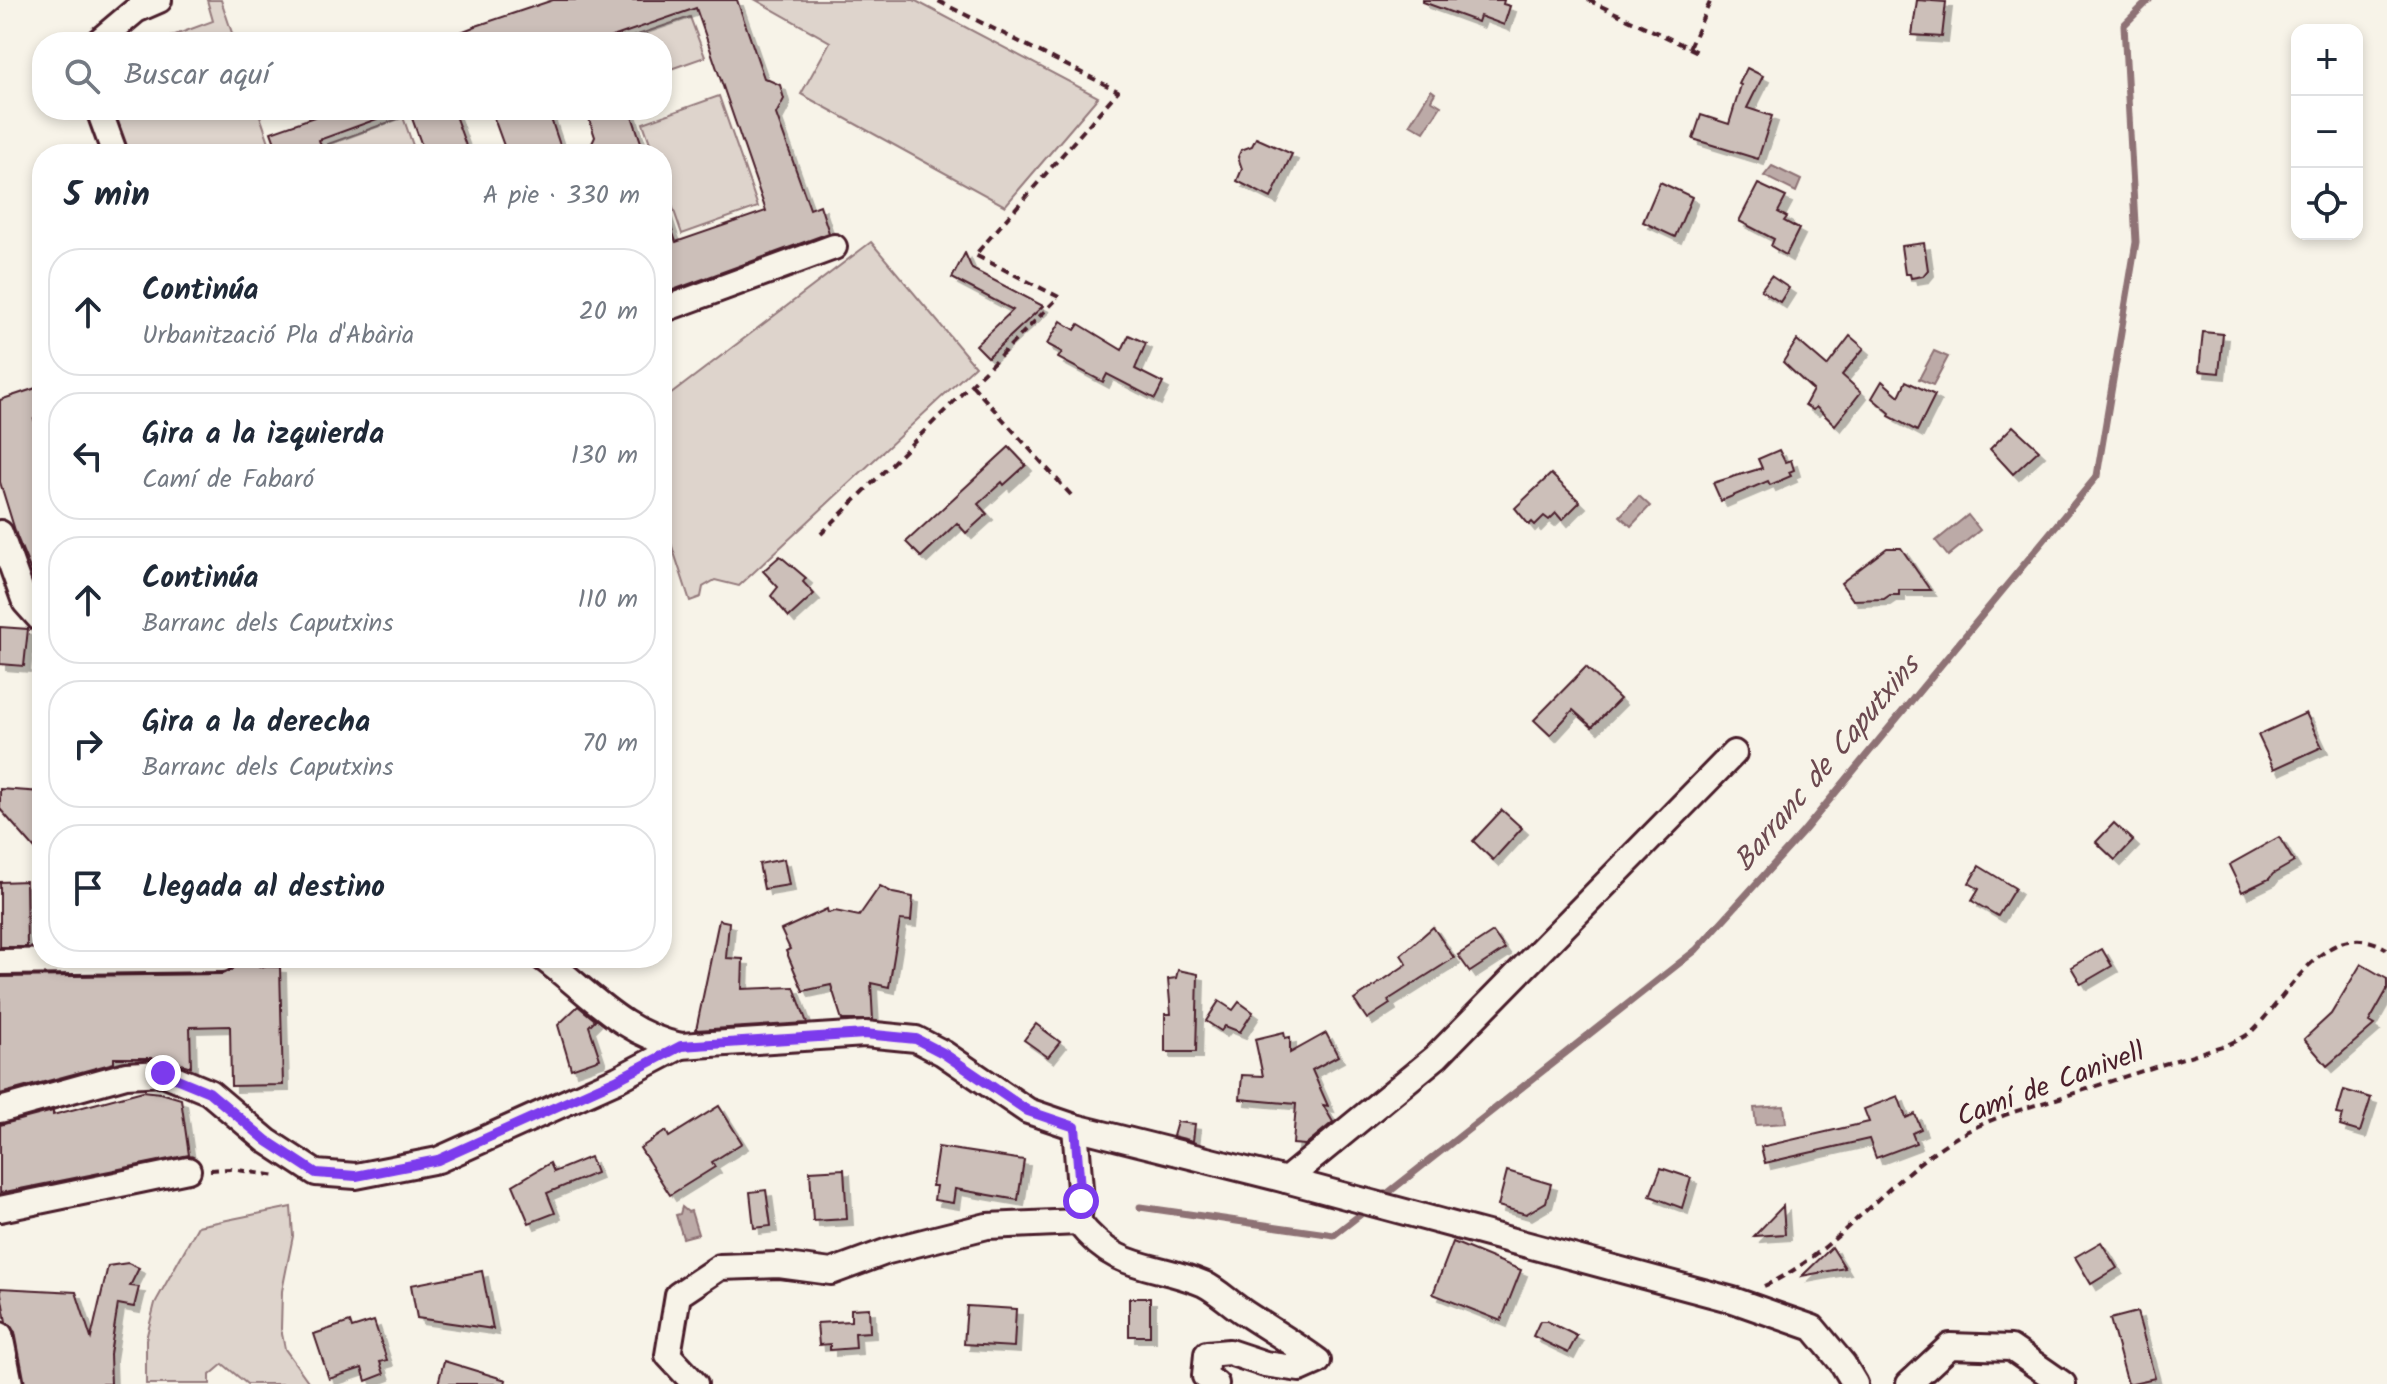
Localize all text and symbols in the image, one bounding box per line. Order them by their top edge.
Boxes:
map controls [2291,24,2363,240]
button: + [2291,24,2363,96]
search box [32,32,672,120]
text: Buscar aquí [124,52,270,100]
icon: search [60,54,104,98]
button: − [2291,96,2363,168]
button: locate [2291,168,2363,240]
text: 5 min [64,169,150,223]
text: A pie · 330 m [483,175,640,217]
text: Continúa [142,267,258,315]
icon: ahead [66,290,110,334]
text: 20 m [579,291,638,333]
text: Urbanització Pla d'Abària [142,315,414,357]
text: Gira a la izquierda [142,411,384,459]
icon: left [66,434,110,478]
text: 130 m [571,435,638,477]
text: Camí de Fabaró [142,459,314,501]
text: Continúa [142,555,258,603]
icon: ahead [66,578,110,622]
text: 110 m [578,579,638,621]
text: Barranc dels Caputxins [142,603,394,645]
water label: Barranc de Caputxins [1722,643,1935,883]
text: Gira a la derecha [142,699,370,747]
icon: right [66,722,110,766]
text: 70 m [582,723,638,765]
text: Barranc dels Caputxins [142,747,394,789]
text: Llegada al destino [142,864,385,912]
icon: arrive [66,866,110,910]
street label: Camí de Canivell [1950,1030,2151,1140]
route end [145,1055,181,1091]
route start [1063,1183,1099,1219]

